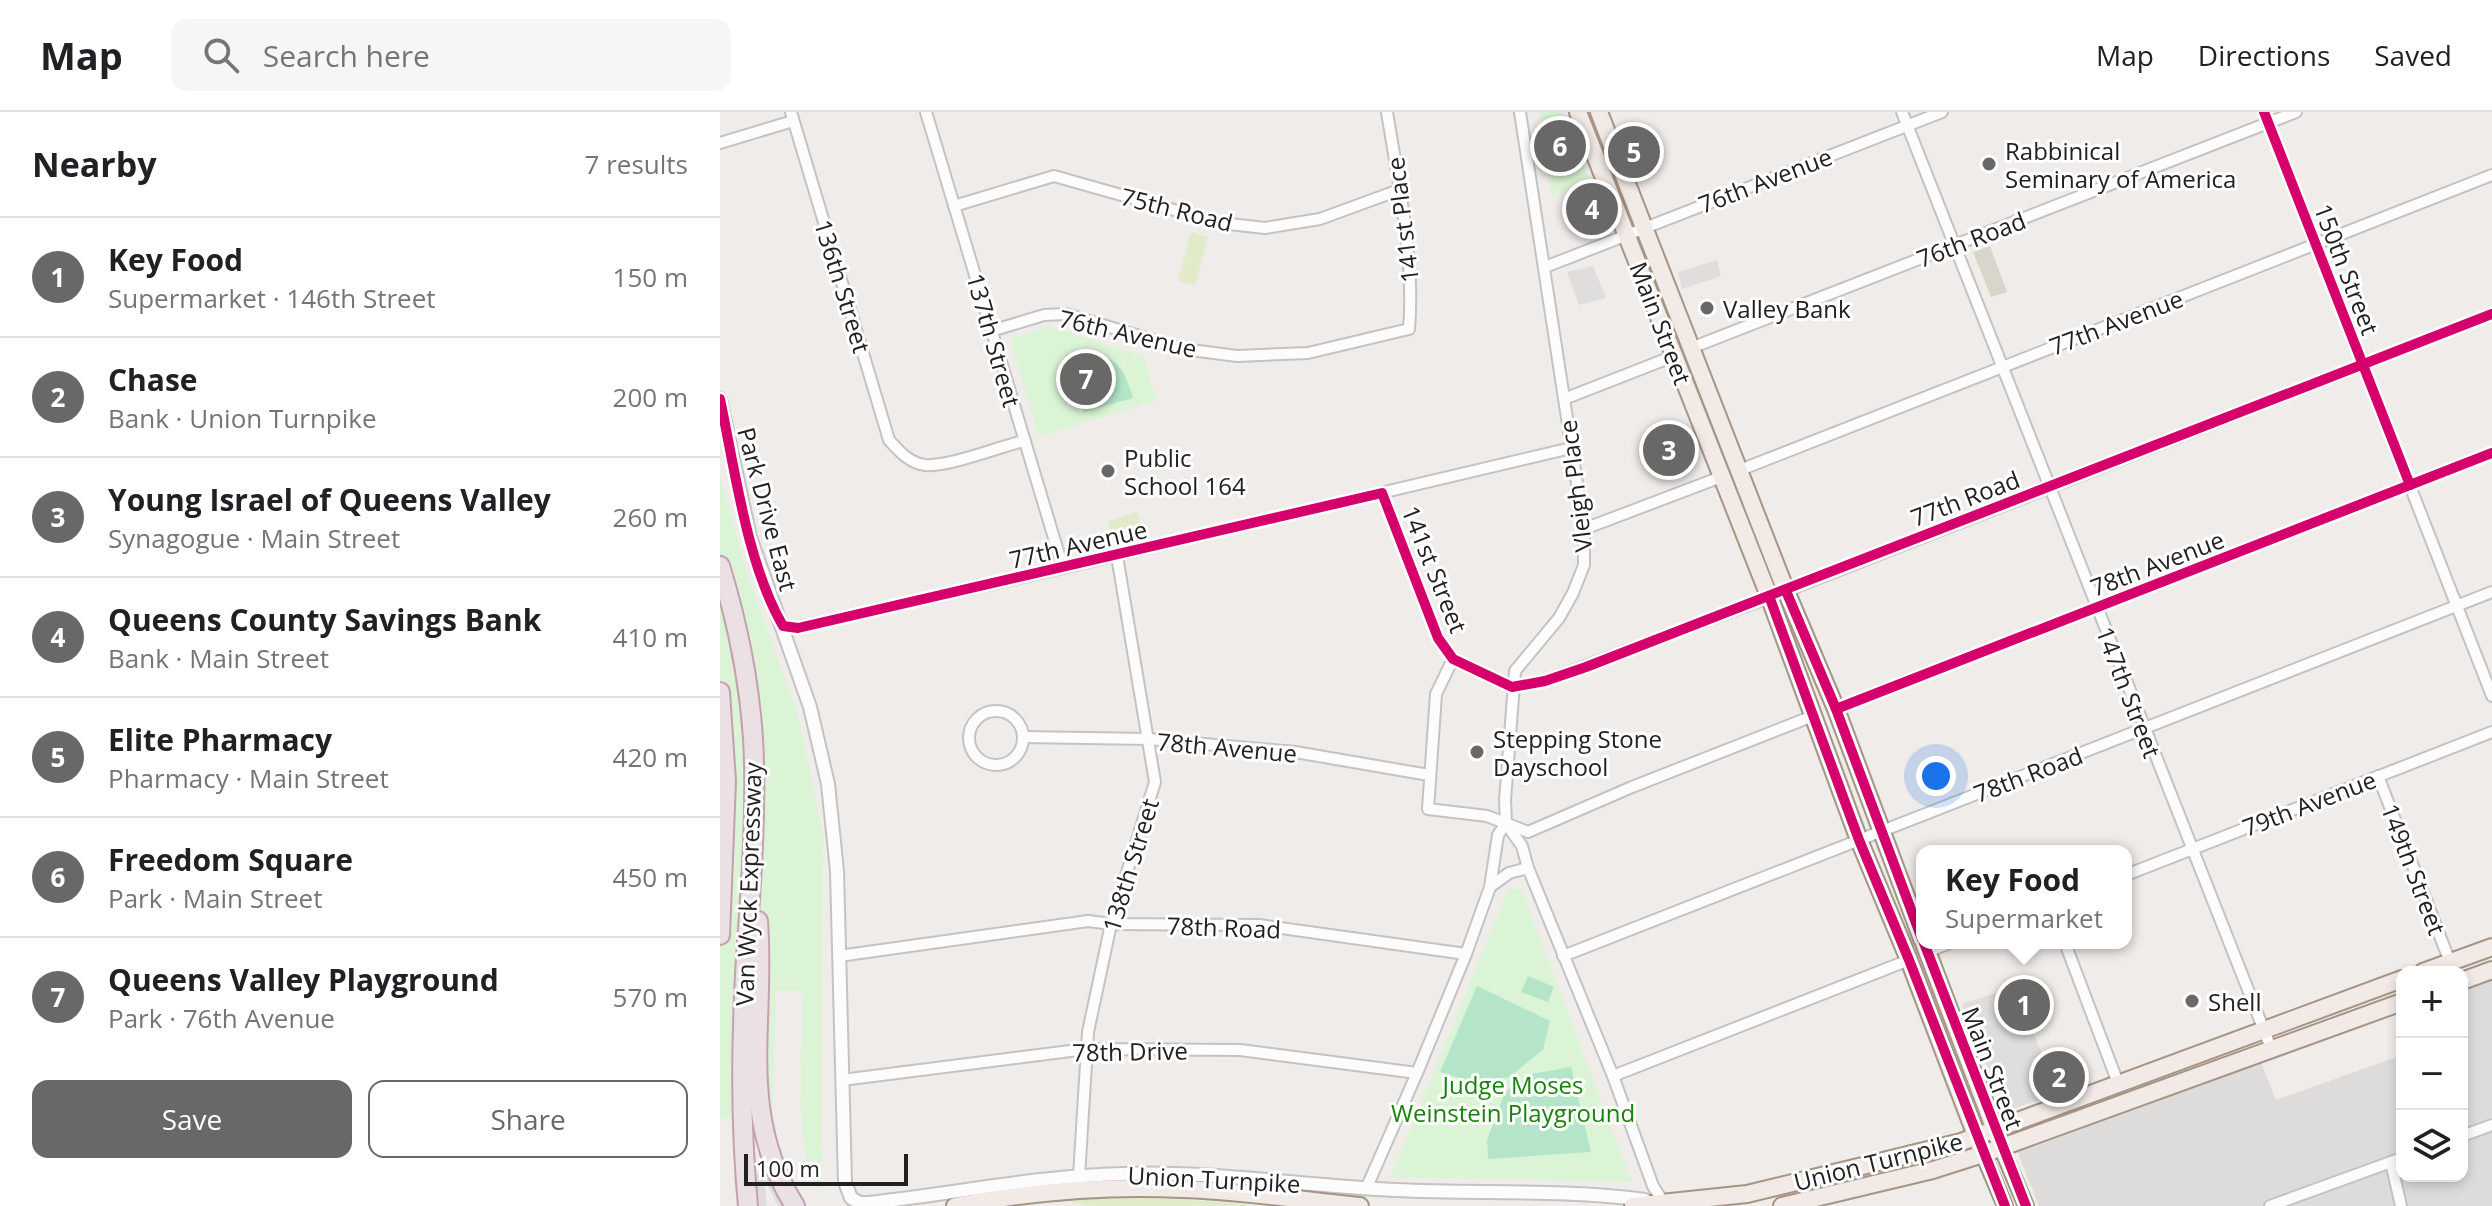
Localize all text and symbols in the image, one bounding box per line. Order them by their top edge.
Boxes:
search box [171,19,731,91]
text: Map [40,29,123,81]
icon: search [199,33,243,77]
text: Search here [263,35,430,76]
text: Map [2096,36,2154,74]
text: Directions [2198,36,2330,74]
text: Saved [2374,36,2452,74]
pin: 6 [1534,116,1586,176]
pin: 5 [1608,122,1660,182]
place label: Rabbinical Seminary of America [2005,134,2236,195]
street label: 76th Avenue [1693,139,1837,221]
text: Nearby [32,141,157,187]
text: 7 results [585,146,688,182]
street label: 141st Place [1378,155,1426,285]
marker: Rabbinical Seminary of America [1980,155,1998,173]
street label: 75th Road [1118,179,1236,239]
pin: 4 [1566,179,1618,239]
street label: 150th Street [2307,199,2387,339]
street label: 76th Road [1912,203,2030,275]
street label: 136th Street [807,215,879,357]
text: Key Food [108,239,243,280]
street label: Main Street [1622,257,1700,389]
text: 1 [51,259,65,295]
text: 150 m [613,259,688,295]
street label: 137th Street [959,269,1029,411]
text: Supermarket · 146th Street [108,280,436,316]
street label: 77th Avenue [2044,281,2188,363]
place label: Valley Bank [1723,292,1851,325]
marker: Valley Bank [1698,299,1716,317]
street label: 76th Avenue [1056,301,1200,365]
pin: 7 [1060,349,1112,409]
text: Chase [108,359,198,400]
text: 2 [51,379,65,415]
text: 200 m [613,379,688,415]
text: Bank · Union Turnpike [108,400,377,436]
street label: Vleigh Place [1551,418,1599,554]
pin: 3 [1643,420,1695,480]
street label: Park Drive East [730,424,806,594]
place label: Public School 164 [1124,441,1246,502]
marker: Public School 164 [1099,462,1117,480]
street label: 77th Road [1906,462,2024,534]
text: Young Israel of Queens Valley [108,479,551,520]
text: 3 [51,499,65,535]
text: 260 m [613,499,688,535]
street label: 141st Street [1395,500,1475,638]
street label: 77th Avenue [1006,512,1150,576]
text: Synagogue · Main Street [108,520,400,556]
street label: 78th Avenue [2085,522,2229,604]
text: Queens County Savings Bank [108,599,541,640]
text: 4 [51,619,65,655]
text: 410 m [613,619,688,655]
street label: 147th Street [2089,622,2169,762]
text: Bank · Main Street [108,640,329,676]
text: Elite Pharmacy [108,719,332,760]
place label: Stepping Stone Dayschool [1493,722,1662,783]
street label: 78th Avenue [1156,724,1298,770]
street label: 78th Road [1969,738,2087,810]
text: 5 [51,739,65,775]
text: 420 m [613,739,688,775]
marker: Stepping Stone Dayschool [1468,743,1486,761]
your location [1916,756,1956,796]
text: Pharmacy · Main Street [108,760,389,796]
street label: Van Wyck Expressway [727,761,769,1006]
street label: 79th Avenue [2237,762,2381,844]
street label: 138th Street [1094,794,1166,936]
street label: 149th Street [2374,799,2454,939]
text: Freedom Square [108,839,353,880]
popup [1916,845,2132,949]
text: 6 [51,859,65,895]
text: 450 m [613,859,688,895]
text: Key Food [1945,859,2080,900]
text: Park · Main Street [108,880,322,916]
text: Supermarket [1945,900,2103,936]
street label: 78th Road [1166,909,1282,945]
text: Queens Valley Playground [108,959,499,1000]
map controls [2396,966,2468,1182]
button: + [2396,966,2468,1038]
pin: 1 [1998,975,2050,1035]
text: 7 [51,979,65,1015]
text: 570 m [613,979,688,1015]
place label: Shell [2208,985,2261,1018]
marker: Shell [2183,992,2201,1010]
text: Park · 76th Avenue [108,1000,335,1036]
street label: Main Street [1954,1002,2032,1134]
street label: 78th Drive [1072,1033,1188,1069]
button: − [2396,1038,2468,1110]
pin: 2 [2033,1047,2085,1107]
park label: Judge Moses Weinstein Playground [1391,1068,1635,1129]
button: Save [32,1080,352,1158]
button: Share [368,1080,688,1158]
button: layers [2396,1110,2468,1182]
street label: Union Turnpike [1790,1124,1966,1198]
scale bar [744,1150,908,1186]
text: 100 m [756,1153,820,1183]
street label: Union Turnpike [1127,1158,1301,1200]

